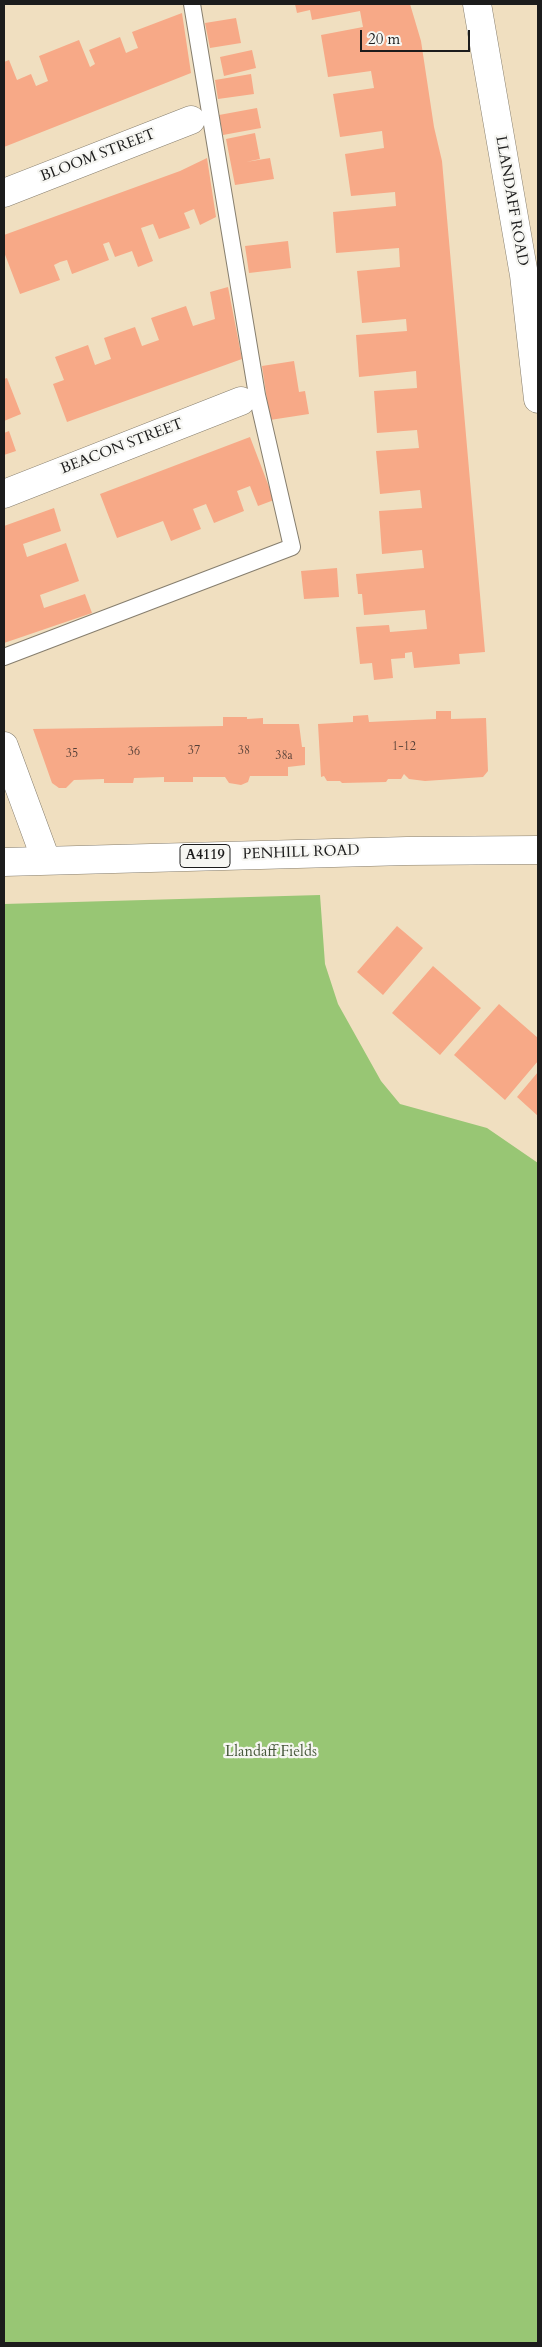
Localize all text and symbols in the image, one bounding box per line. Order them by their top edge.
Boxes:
scale bar [362,20,472,52]
text: 20 m [368,29,400,49]
street label: BLOOM STREET [38,126,158,186]
street label: LLANDAFF ROAD [491,135,531,267]
street label: BEACON STREET [58,415,186,479]
house number: 1-12 [392,740,416,754]
house number: 37 [188,744,200,758]
house number: 38 [238,744,250,758]
house number: 36 [128,745,140,759]
house number: 35 [66,747,78,761]
house number: 38a [275,749,293,763]
street label: PENHILL ROAD [242,842,360,864]
road number: A4119 [180,844,230,868]
park label: Llandaff Fields [225,1744,317,1762]

